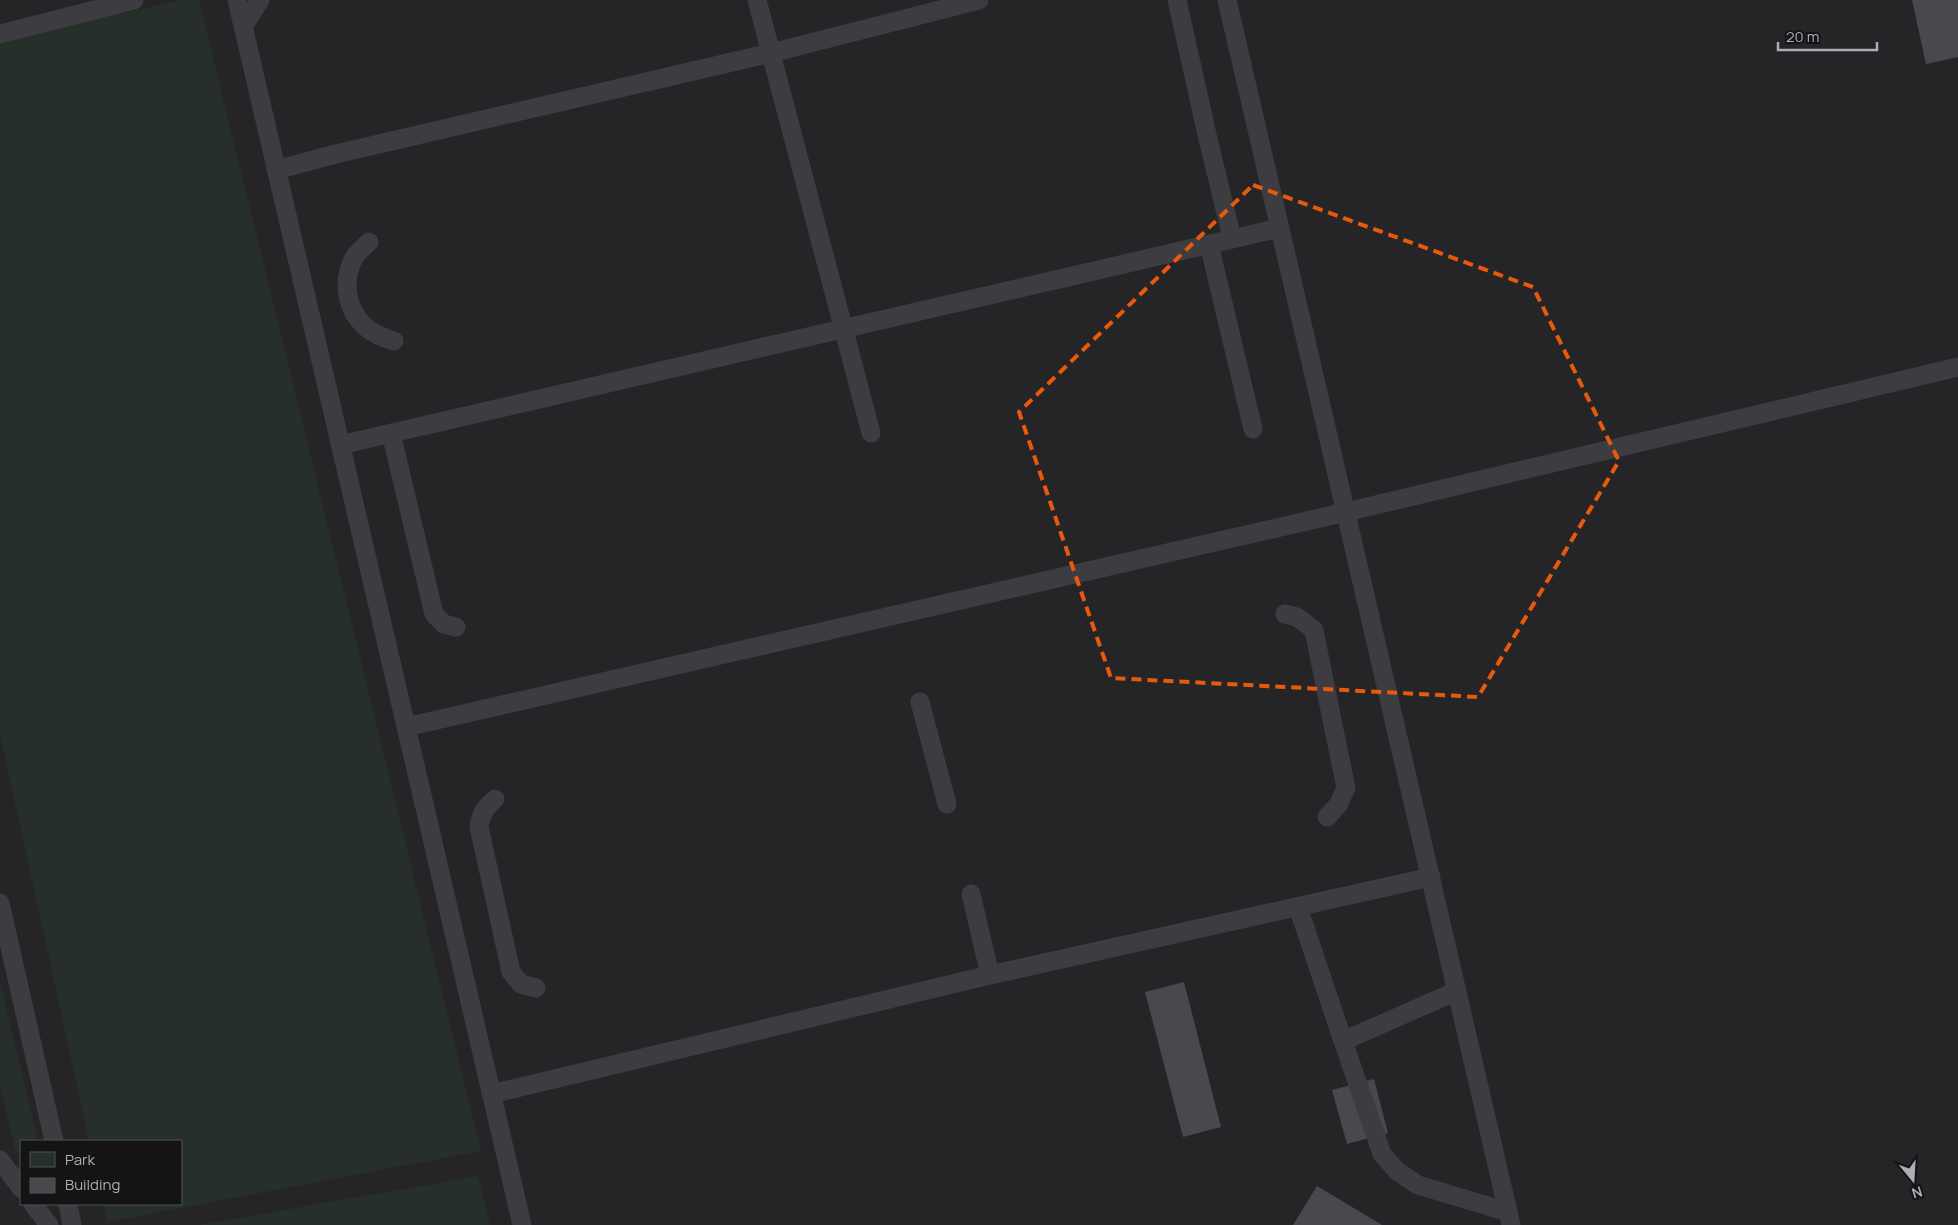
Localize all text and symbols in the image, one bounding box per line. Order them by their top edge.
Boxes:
scale bar [1778,20,1877,52]
text: 20 m [1786,26,1819,47]
legend [20,1140,182,1205]
text: Park [65,1149,95,1170]
north arrow [1888,1155,1938,1205]
text: Building [65,1174,120,1195]
text: N [1909,1182,1925,1203]

